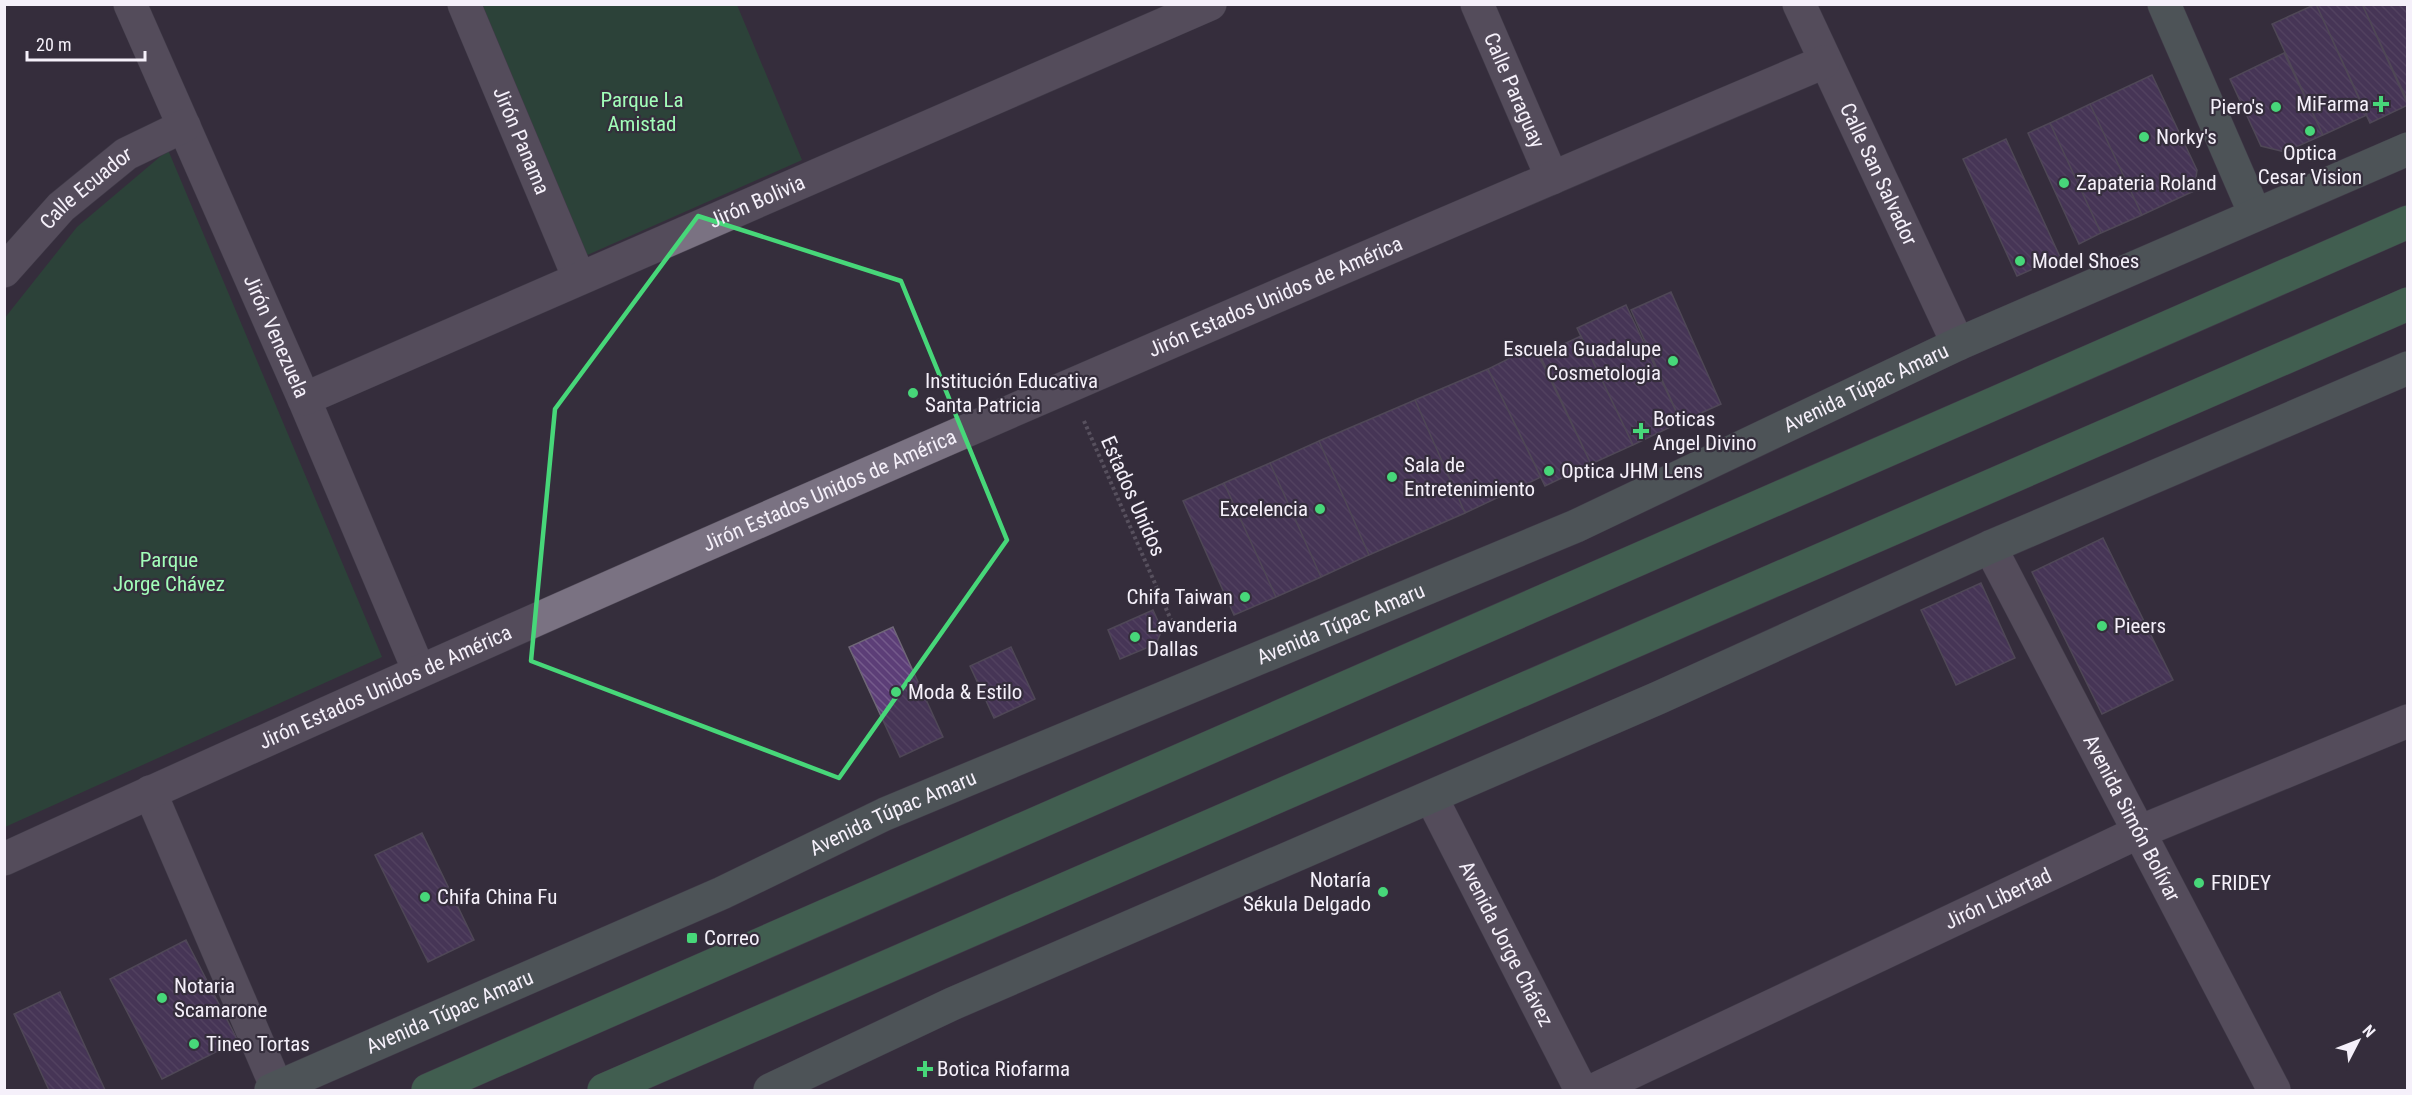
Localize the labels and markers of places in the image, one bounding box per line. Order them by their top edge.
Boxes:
place label: MiFarma [2296,92,2369,116]
place label: Piero's [2210,95,2264,119]
marker: MiFarma [2374,97,2388,111]
marker: Piero's [2269,100,2283,114]
marker: Optica Cesar Vision [2303,124,2317,138]
place label: Norky's [2156,125,2217,149]
marker: Norky's [2137,130,2151,144]
place label: Optica Cesar Vision [2258,141,2362,189]
place label: Zapateria Roland [2076,171,2217,195]
marker: Zapateria Roland [2057,176,2071,190]
place label: Model Shoes [2032,249,2139,273]
marker: Model Shoes [2013,254,2027,268]
place label: Escuela Guadalupe Cosmetologia [1503,337,1661,385]
marker: Escuela Guadalupe Cosmetologia [1666,354,1680,368]
place label: Institución Educativa Santa Patricia [925,369,1098,417]
marker: Institución Educativa Santa Patricia [906,386,920,400]
place label: Boticas Angel Divino [1653,407,1756,455]
marker: Boticas Angel Divino [1634,424,1648,438]
place label: Sala de Entretenimiento [1404,453,1535,501]
place label: Optica JHM Lens [1561,459,1703,483]
marker: Optica JHM Lens [1542,464,1556,478]
marker: Sala de Entretenimiento [1385,470,1399,484]
place label: Excelencia [1220,497,1308,521]
marker: Excelencia [1313,502,1327,516]
place label: Chifa Taiwan [1126,585,1233,609]
marker: Chifa Taiwan [1238,590,1252,604]
place label: Lavanderia Dallas [1147,613,1238,661]
place label: Pieers [2114,614,2166,638]
marker: Pieers [2095,619,2109,633]
marker: Lavanderia Dallas [1128,630,1142,644]
place label: Moda & Estilo [908,680,1022,704]
marker: Moda & Estilo [889,685,903,699]
place label: Notaría Sékula Delgado [1243,868,1371,916]
place label: FRIDEY [2211,871,2271,895]
marker: FRIDEY [2192,876,2206,890]
place label: Chifa China Fu [437,885,557,909]
marker: Notaría Sékula Delgado [1376,885,1390,899]
marker: Chifa China Fu [418,890,432,904]
place label: Correo [704,926,759,950]
marker: Correo [685,931,699,945]
place label: Notaria Scamarone [174,974,267,1022]
marker: Notaria Scamarone [155,991,169,1005]
place label: Tineo Tortas [206,1032,310,1056]
marker: Tineo Tortas [187,1037,201,1051]
place label: Botica Riofarma [937,1057,1070,1081]
marker: Botica Riofarma [918,1062,932,1076]

